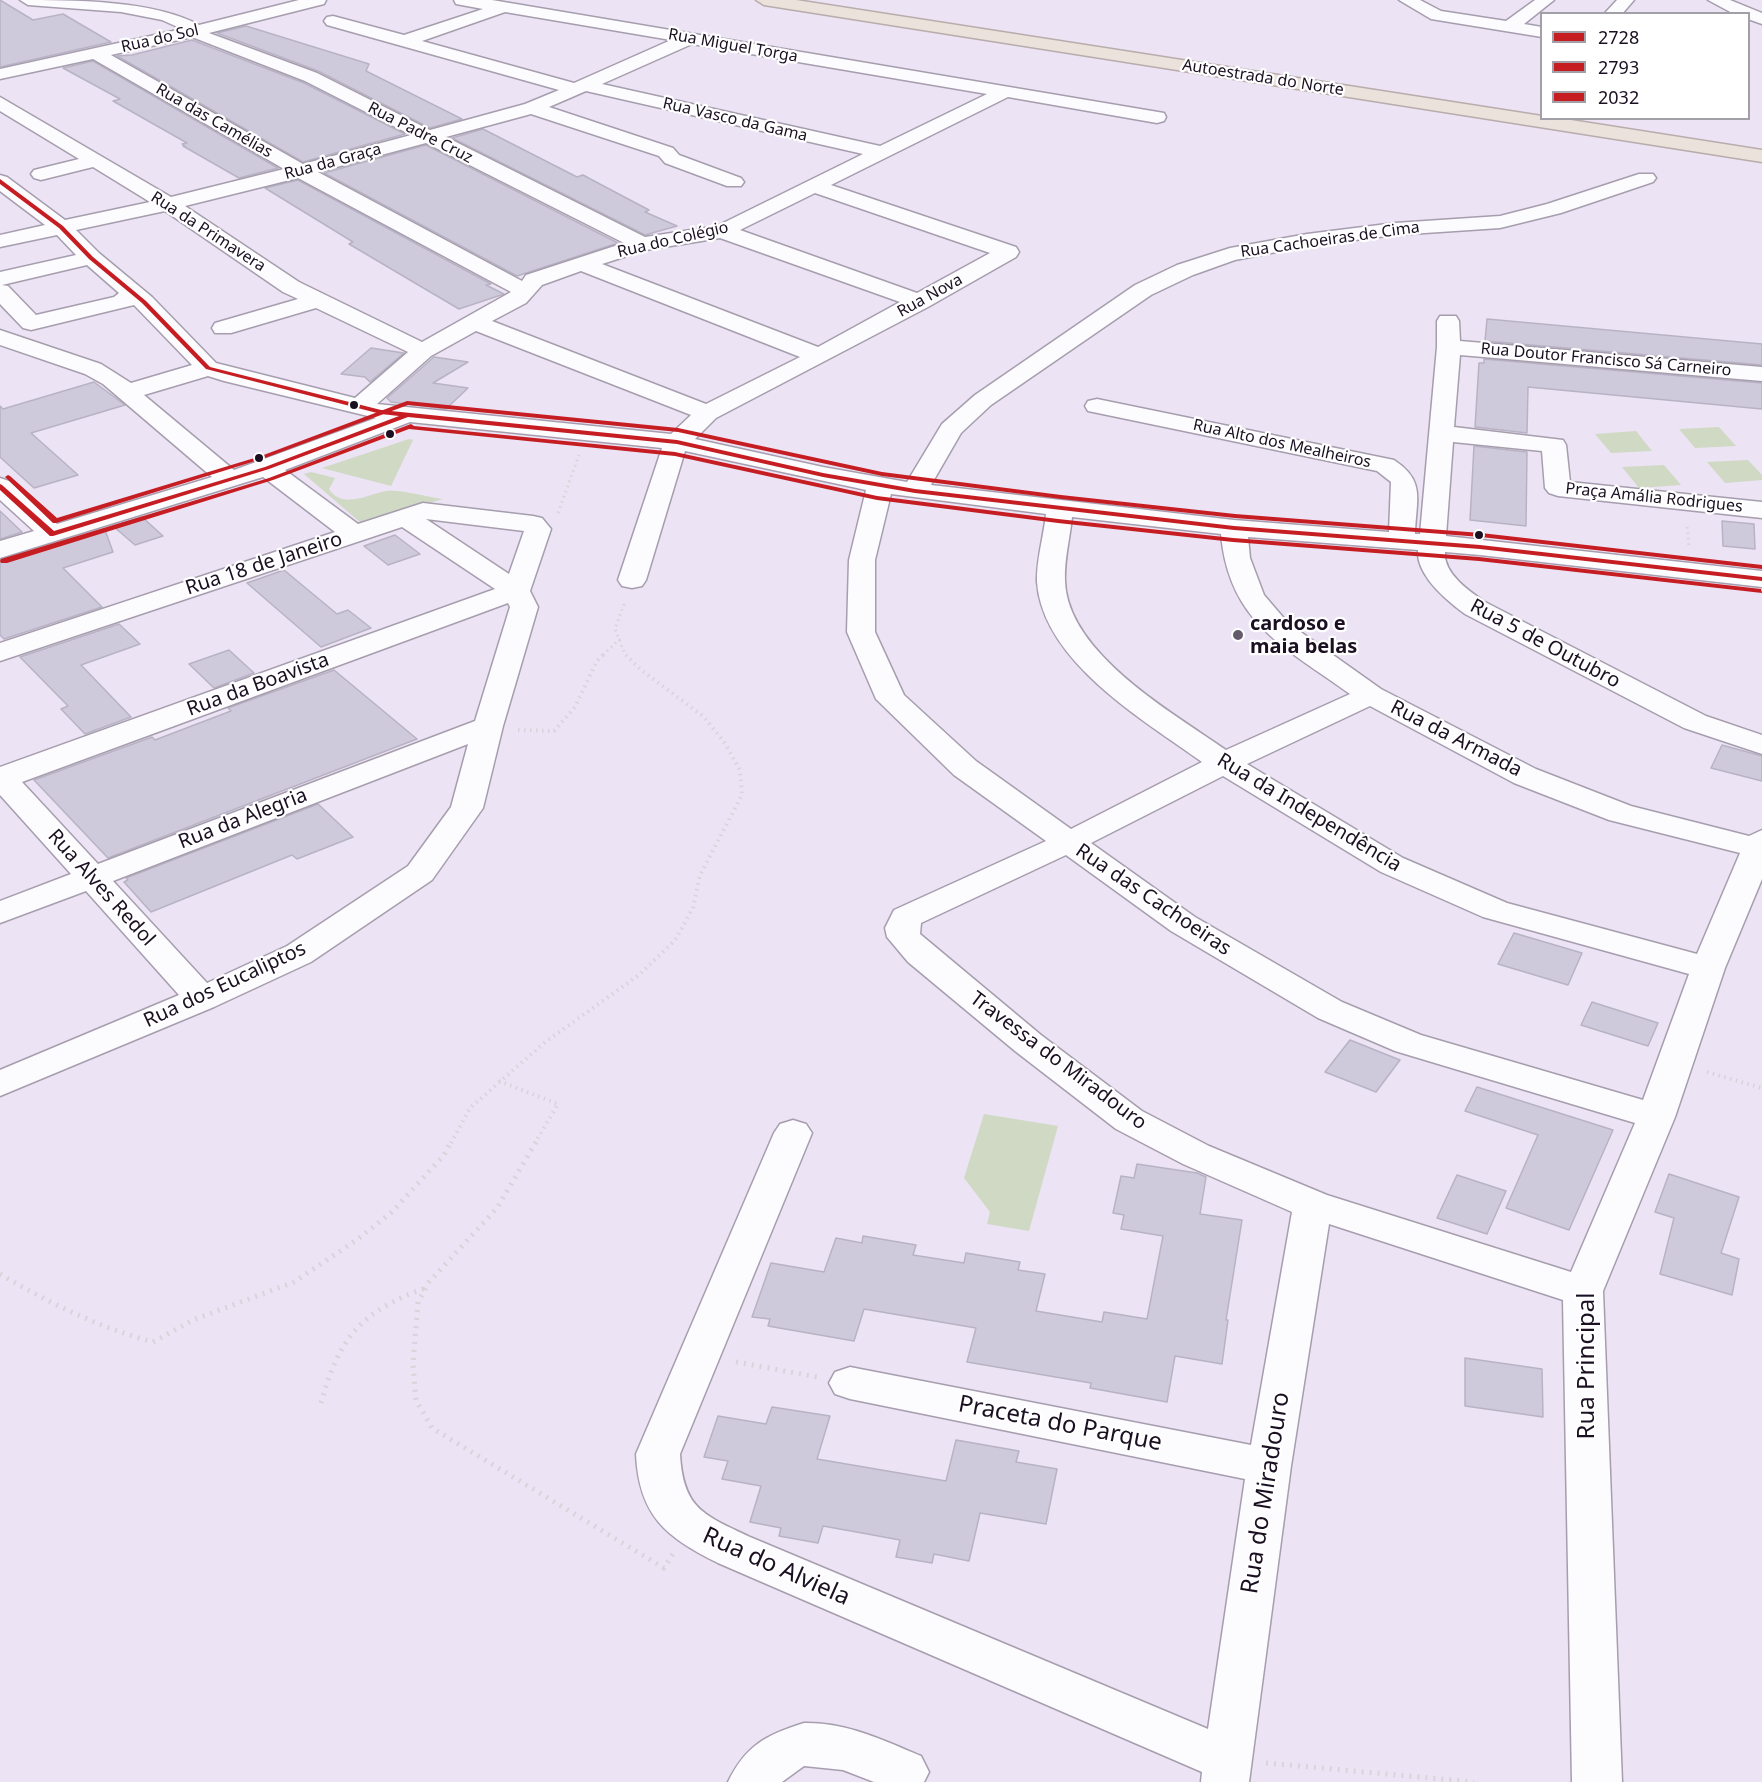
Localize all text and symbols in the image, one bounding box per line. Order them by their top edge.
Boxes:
legend [1540,12,1750,120]
street label: Rua do Sol [119,21,201,57]
street label: Rua Miguel Torga [667,25,799,67]
text: 2728 [1598,25,1639,49]
text: 2793 [1598,55,1639,79]
street label: Autoestrada do Norte [1181,56,1345,100]
street label: Rua das Camélias [152,80,276,162]
text: 2032 [1598,85,1639,109]
street label: Rua Vasco da Gama [661,94,809,146]
street label: Rua Padre Cruz [364,98,476,168]
street label: Rua da Graça [282,140,384,184]
street label: Rua da Primavera [147,188,269,276]
street label: Rua do Colégio [616,218,730,262]
street label: Rua Cachoeiras de Cima [1239,218,1421,262]
street label: Rua Nova [894,270,966,322]
street label: Rua Doutor Francisco Sá Carneiro [1480,339,1732,381]
unlabelled marker [348,399,360,411]
street label: Rua Alto dos Mealheiros [1191,416,1373,472]
unlabelled marker [384,428,396,440]
unlabelled marker [253,452,265,464]
street label: Praça Amália Rodrigues [1565,479,1743,517]
street label: Rua 18 de Janeiro [183,527,345,601]
unlabelled marker [1473,529,1485,541]
street label: Rua 5 de Outubro [1466,594,1624,694]
place label: cardoso e maia belas [1250,612,1357,659]
marker: cardoso e maia belas [1231,628,1245,642]
street label: Rua da Boavista [184,648,332,722]
street label: Rua da Armada [1386,696,1526,782]
street label: Rua da Independência [1213,749,1405,877]
street label: Rua da Alegria [175,783,311,855]
street label: Rua Alves Redol [42,825,160,951]
street label: Rua das Cachoeiras [1071,839,1235,961]
street label: Rua dos Eucaliptos [140,937,310,1033]
street label: Travessa do Miradouro [965,987,1151,1135]
street label: Rua Principal [1573,1292,1601,1440]
street label: Praceta do Parque [956,1390,1164,1458]
street label: Rua do Miradouro [1236,1390,1296,1596]
street label: Rua do Alviela [698,1522,854,1612]

